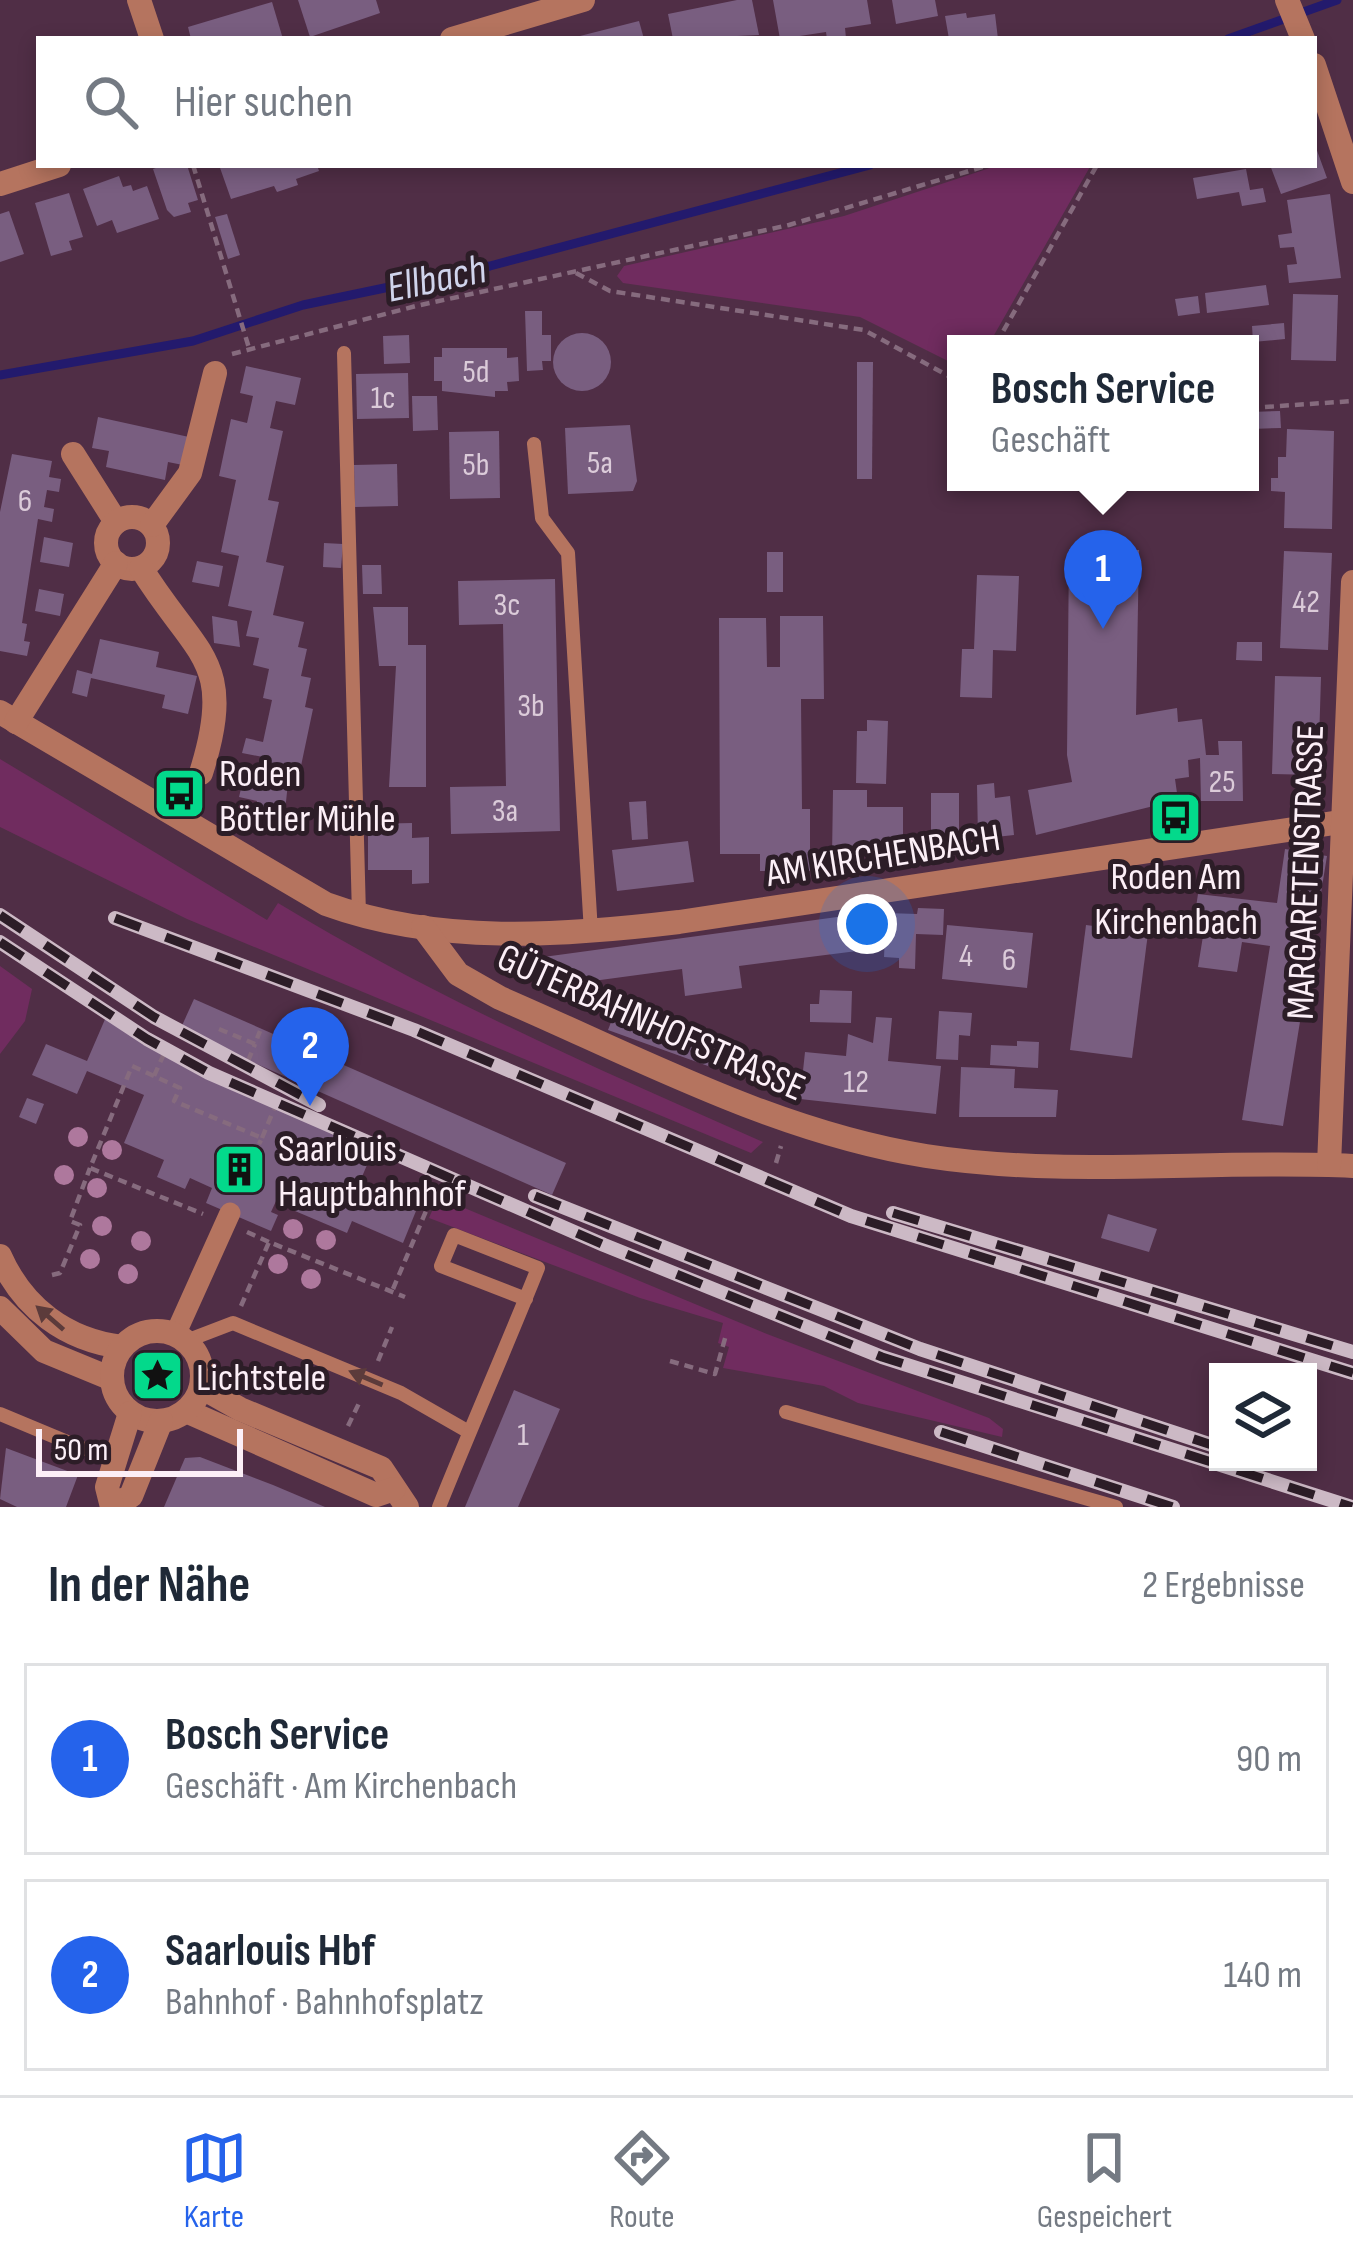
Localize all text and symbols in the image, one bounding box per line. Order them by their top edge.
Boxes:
search box [36,36,1317,168]
icon: search [78,69,144,135]
text: Hier suchen [174,75,353,130]
water label: Ellbach [382,244,491,315]
popup [947,335,1259,491]
house number: 5d [463,352,490,392]
text: Bosch Service [991,362,1215,417]
house number: 1c [371,378,395,418]
text: Geschäft [991,417,1111,464]
house number: 5a [587,443,613,483]
house number: 5b [463,445,489,485]
house number: 6 [18,481,32,521]
pin: 1 [1064,530,1142,629]
house number: 42 [1292,582,1320,622]
house number: 3c [493,585,521,625]
house number: 3b [517,686,545,726]
street label: MARGARETENSTRASSE [1278,724,1335,1020]
place label: Roden Böttler Mühle [219,751,396,843]
house number: 25 [1209,762,1235,802]
bus stop icon: Roden Böttler Mühle [152,766,208,822]
bus stop icon: Roden Am Kirchenbach [1148,790,1204,846]
house number: 3a [492,791,518,831]
street label: AM KIRCHENBACH [762,815,1004,898]
place label: Roden Am Kirchenbach [1094,854,1258,946]
your location [837,894,897,954]
street label: GÜTERBAHNHOFSTRASSE [490,934,812,1112]
house number: 4 [959,936,973,976]
house number: 6 [1002,940,1016,980]
pin: 2 [271,1007,349,1106]
house number: 12 [843,1062,869,1102]
place label: Saarlouis Hauptbahnhof [278,1126,466,1218]
building icon: Saarlouis Hauptbahnhof [211,1141,267,1197]
one-way arrow [35,1305,64,1332]
place icon: Lichtstele [129,1348,185,1404]
place label: Lichtstele [196,1355,326,1402]
map controls [1209,1363,1317,1471]
button: layers [1209,1363,1317,1471]
one-way arrow [348,1367,383,1387]
house number: 1 [517,1415,529,1455]
scale bar [36,1423,243,1476]
text: 50 m [54,1430,108,1470]
text: In der Nähe [48,1555,250,1616]
text: 2 Ergebnisse [1142,1562,1305,1609]
text: Bosch Service [165,1708,389,1763]
text: 1 [82,1736,98,1783]
text: 90 m [1236,1736,1302,1783]
text: Geschäft · Am Kirchenbach [165,1763,517,1810]
text: Saarlouis Hbf [165,1924,375,1979]
text: 2 [81,1952,99,1999]
text: 140 m [1223,1952,1302,1999]
text: Bahnhof · Bahnhofsplatz [165,1979,484,2026]
tab: Karte [181,2125,247,2237]
tab: Route [609,2125,675,2237]
tab: Gespeichert [1037,2125,1172,2237]

